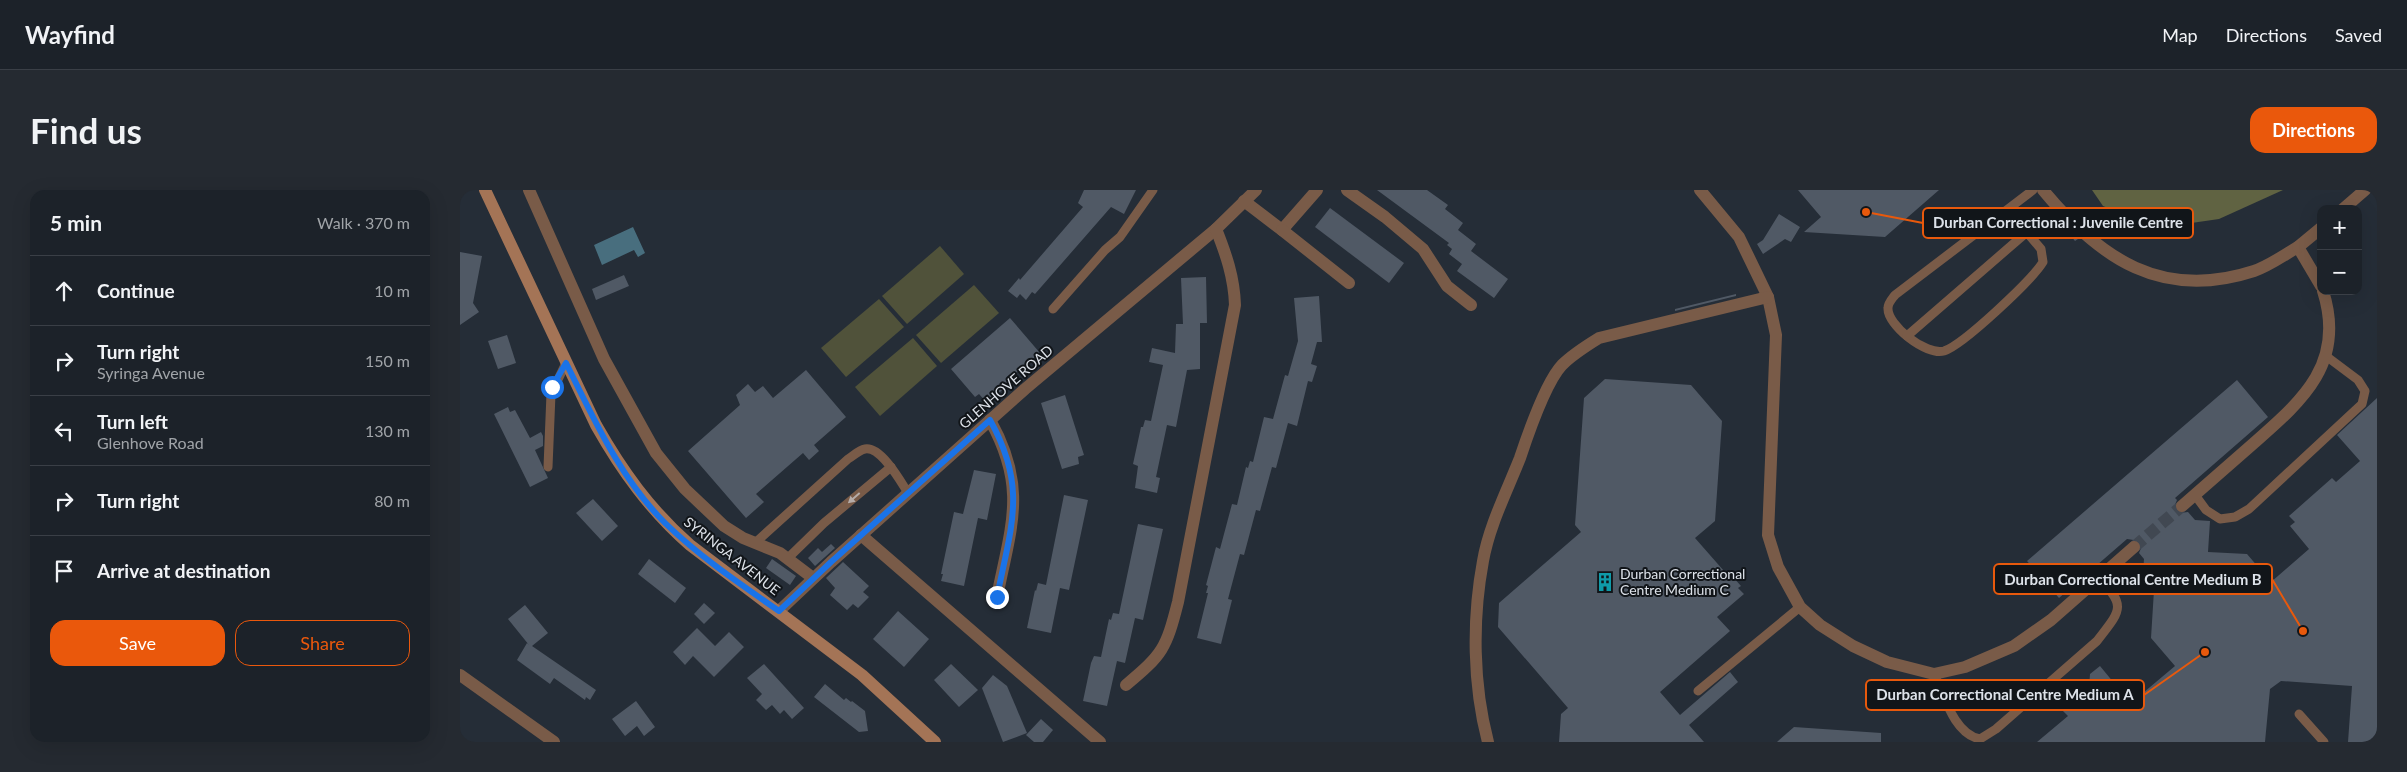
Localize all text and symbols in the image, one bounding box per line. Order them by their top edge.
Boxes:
text: Wayfind [25,20,115,49]
text: Map [2162,24,2198,46]
text: Directions [2226,24,2307,46]
text: Saved [2335,24,2382,46]
button: Directions [2250,107,2377,153]
text: Find us [30,109,142,151]
map controls [2317,205,2362,295]
button: + [2317,205,2362,250]
callout: Durban Correctional : Juvenile Centre [1923,208,2193,238]
text: 5 min [50,210,102,235]
text: Walk · 370 m [317,213,410,232]
text: Durban Correctional : Juvenile Centre [1933,213,2183,231]
button: − [2317,250,2362,295]
icon: ahead [50,277,78,305]
text: Continue [97,279,175,302]
text: 10 m [374,281,410,300]
text: Turn right [97,340,179,363]
street label: GLENHOVE ROAD [955,341,1056,432]
icon: right [50,347,78,375]
text: 150 m [365,351,410,370]
text: Syringa Avenue [97,363,205,382]
route start [541,376,564,399]
text: Turn left [97,410,168,433]
icon: left [50,417,78,445]
text: 130 m [365,421,410,440]
text: Glenhove Road [97,433,204,452]
icon: right [50,487,78,515]
text: Turn right [97,489,179,512]
text: 80 m [374,491,410,510]
one-way arrow [847,493,860,504]
street label: SYRINGA AVENUE [681,513,784,598]
icon: arrive [50,557,78,585]
text: Arrive at destination [97,559,270,582]
callout: Durban Correctional Centre Medium B [1994,564,2272,594]
place label: Durban Correctional Centre Medium C [1620,565,1745,598]
text: Durban Correctional Centre Medium B [2004,570,2262,588]
building icon: Durban Correctional Centre Medium C [1594,571,1616,593]
route end [986,586,1009,609]
button: Save [50,620,225,666]
button: Share [235,620,410,666]
callout: Durban Correctional Centre Medium A [1866,680,2144,710]
text: Durban Correctional Centre Medium A [1876,685,2134,703]

